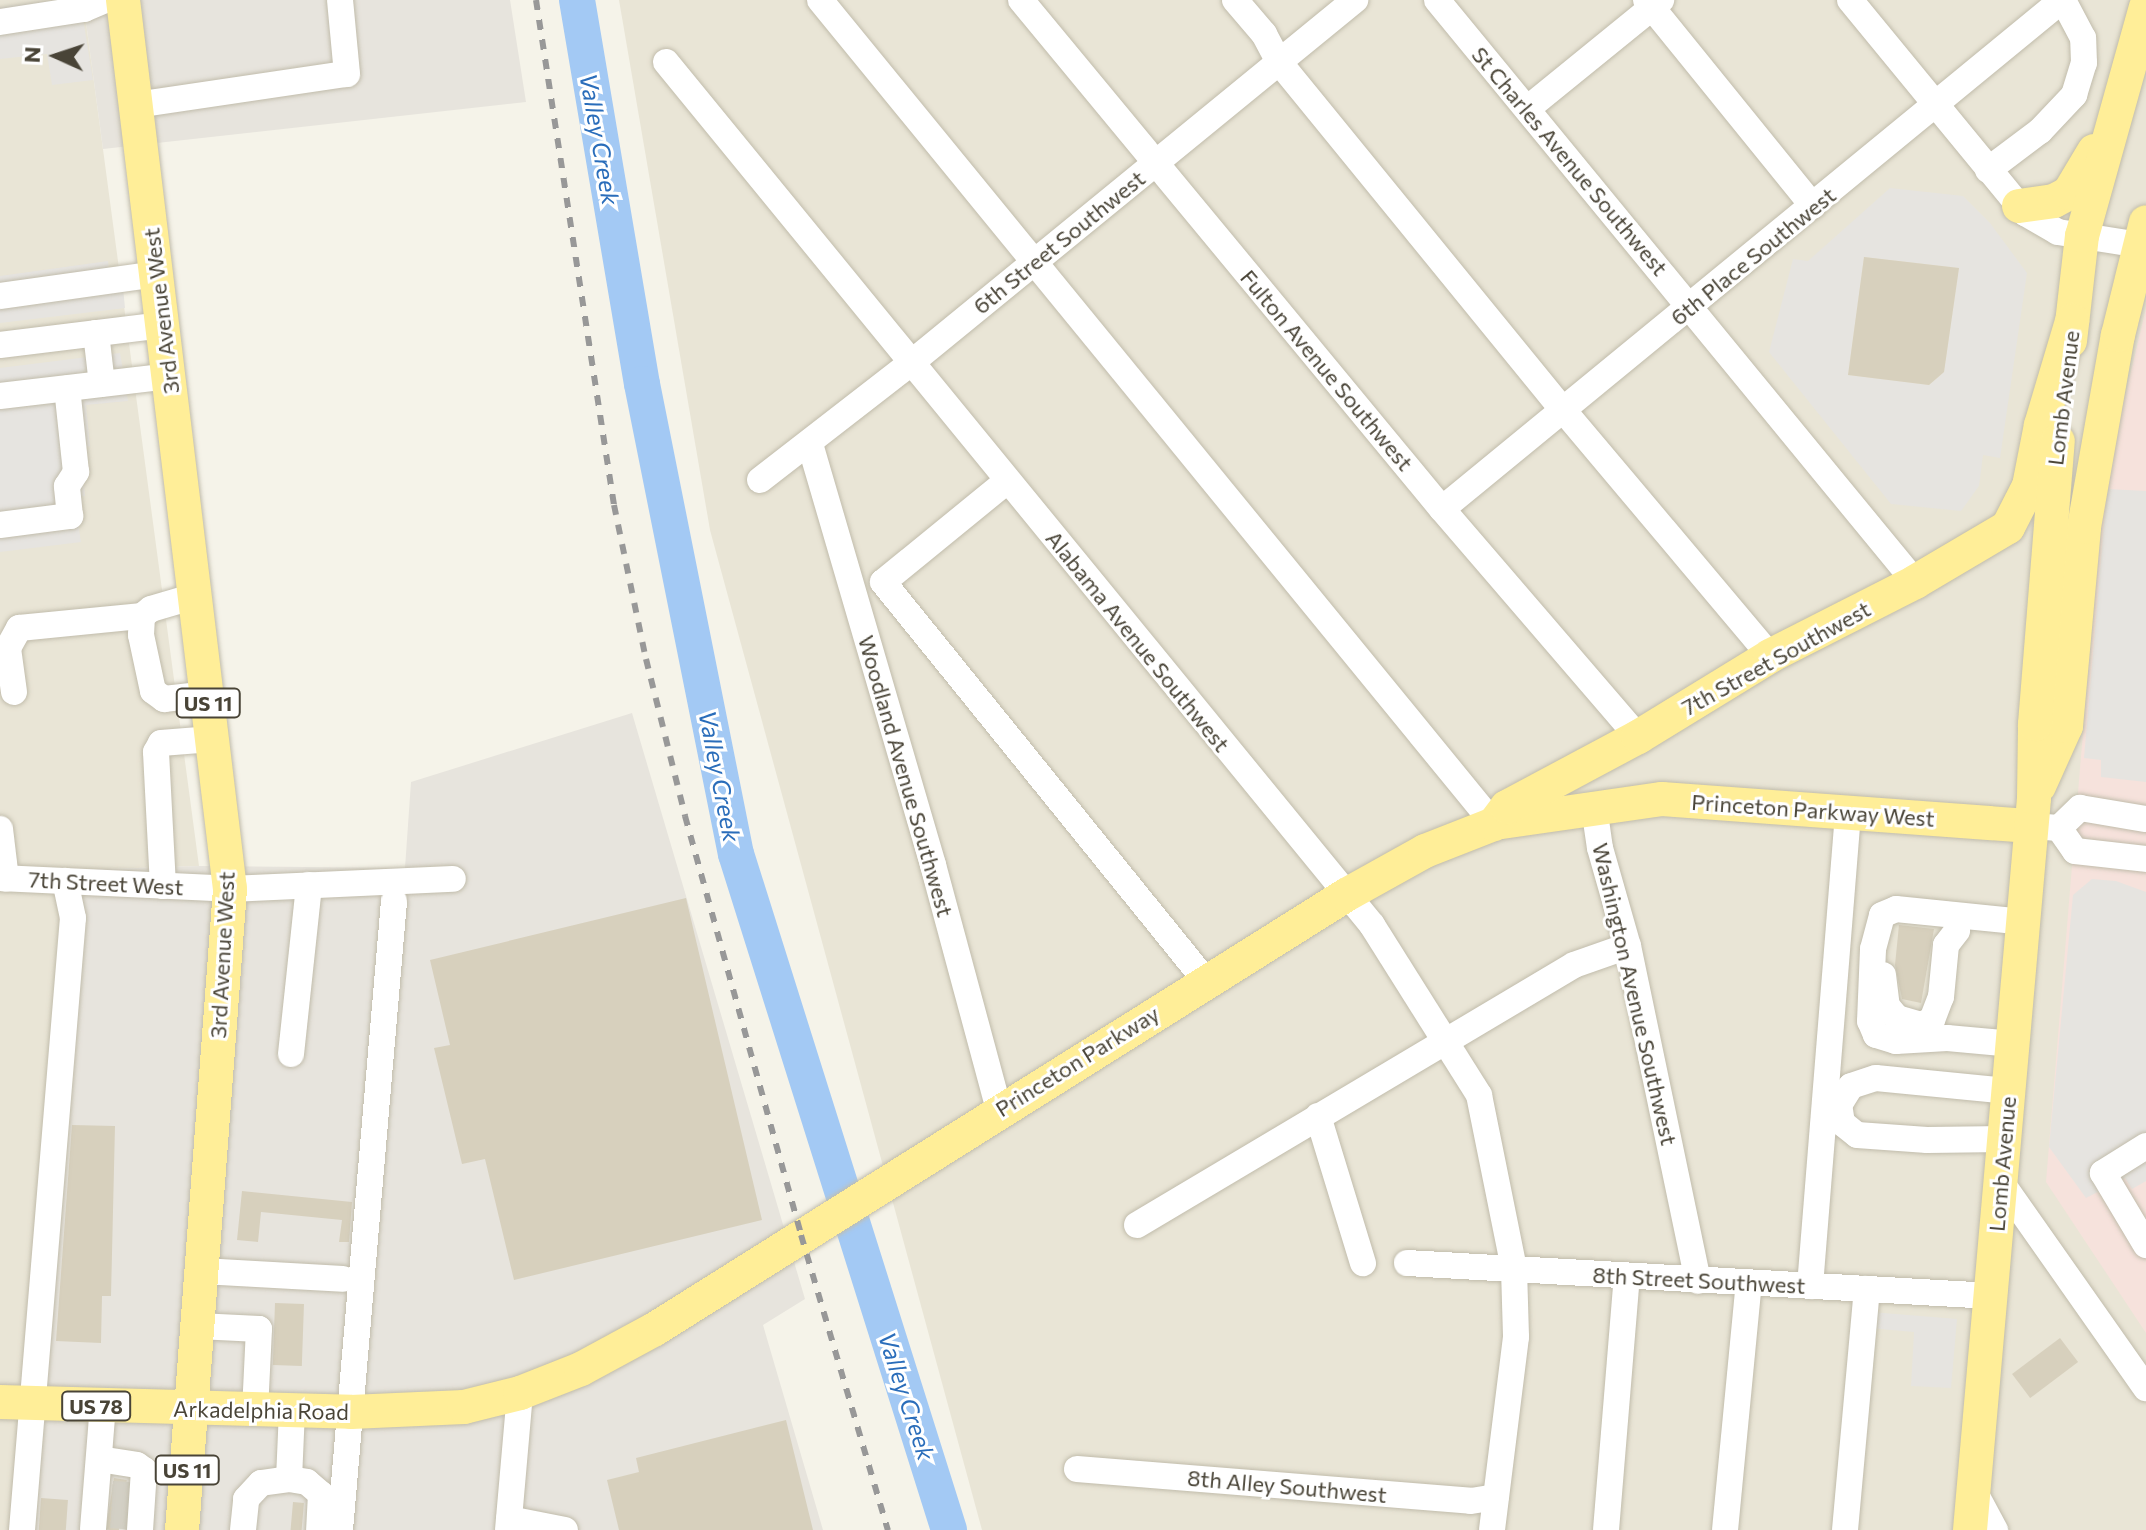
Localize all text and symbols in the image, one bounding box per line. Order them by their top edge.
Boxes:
north arrow [16,16,96,96]
street label: St Charles Avenue Southwest [1467,41,1673,281]
text: N [18,46,45,64]
water label: Valley Creek [574,71,626,207]
street label: 6th Street Southwest [968,165,1150,319]
street label: 6th Place Southwest [1665,181,1841,331]
street label: 3rd Avenue West [138,227,184,395]
street label: Fulton Avenue Southwest [1235,264,1419,476]
street label: Lomb Avenue [2042,329,2084,467]
street label: Alabama Avenue Southwest [1041,525,1235,757]
street label: 7th Street Southwest [1677,595,1875,721]
street label: Woodland Avenue Southwest [853,632,959,920]
road number: US 11 [174,687,242,719]
water label: Valley Creek [693,708,747,844]
street label: Princeton Parkway West [1691,788,1935,832]
street label: Washington Avenue Southwest [1587,840,1683,1148]
street label: 7th Street West [28,866,184,900]
street label: 3rd Avenue West [204,871,240,1039]
street label: Princeton Parkway [990,1000,1164,1122]
street label: Lomb Avenue [1983,1095,2021,1233]
street label: 8th Street Southwest [1592,1261,1806,1299]
water label: Valley Creek [873,1328,941,1464]
road number: US 78 [60,1390,132,1422]
street label: Arkadelphia Road [173,1395,349,1425]
road number: US 11 [153,1454,221,1486]
street label: 8th Alley Southwest [1186,1464,1388,1508]

